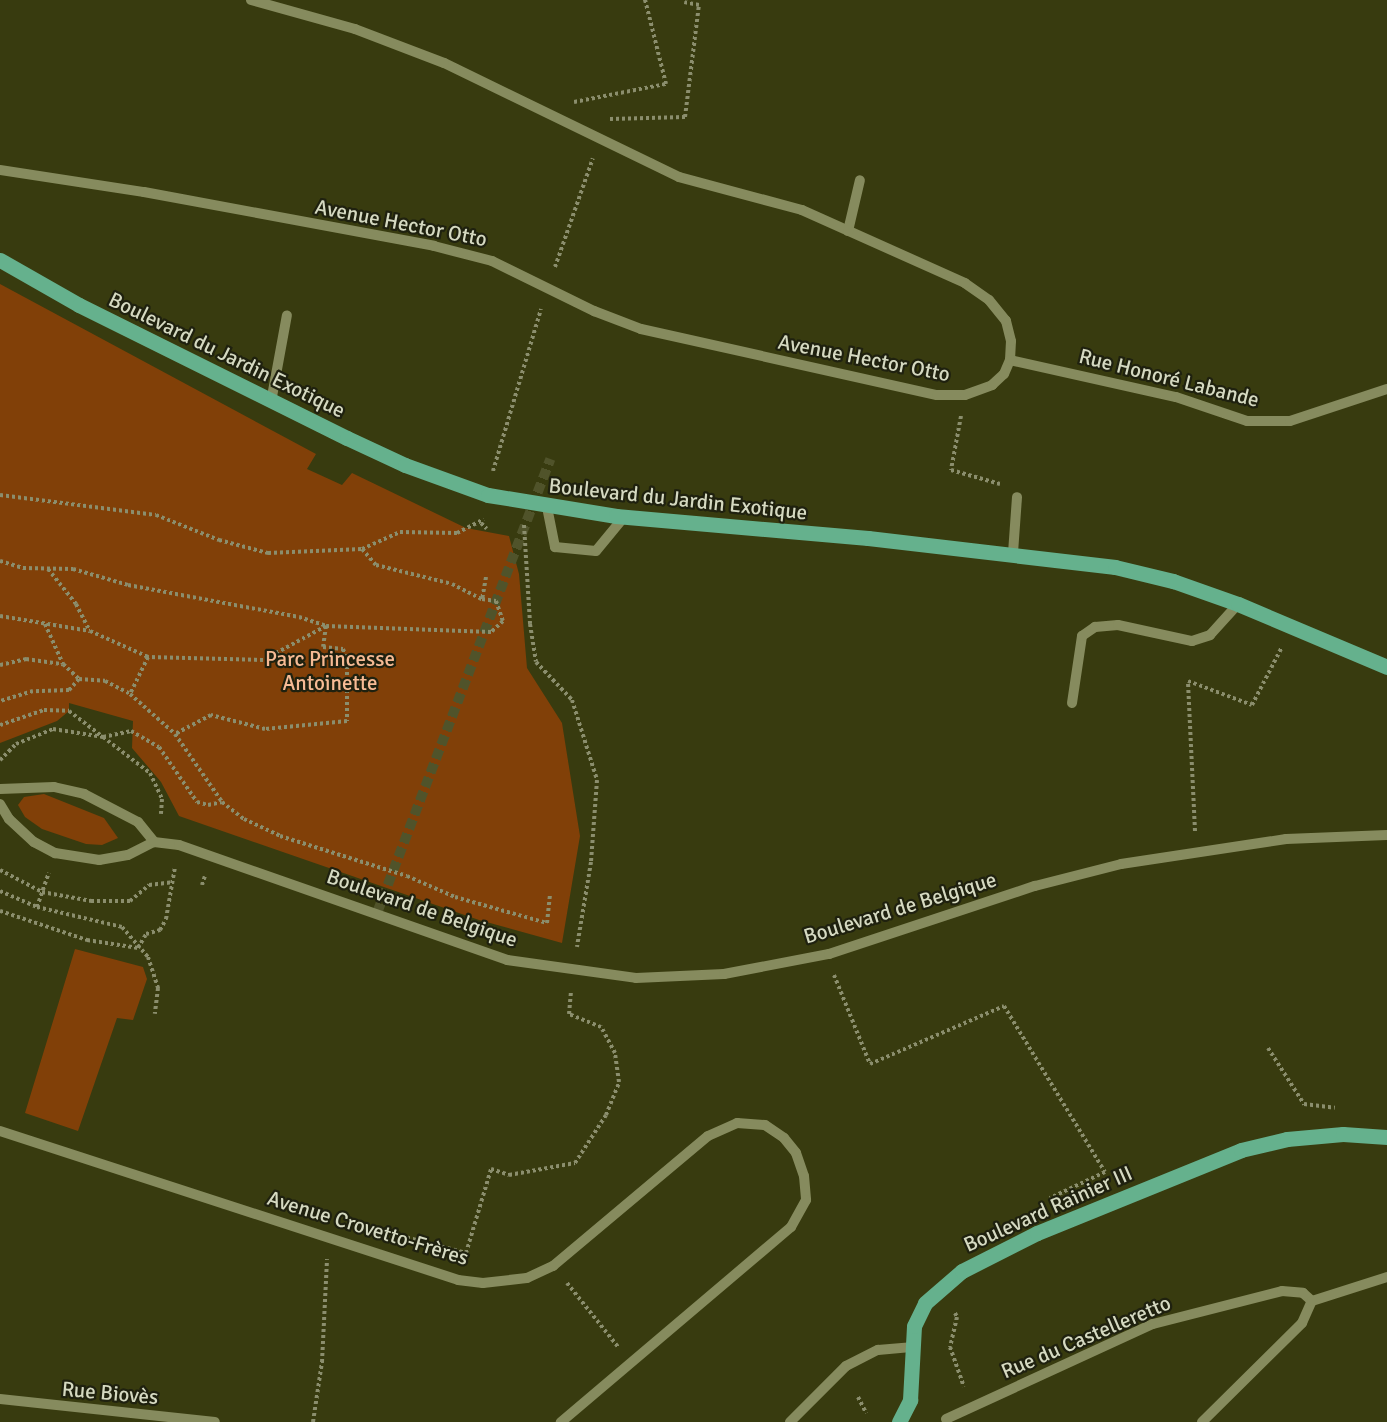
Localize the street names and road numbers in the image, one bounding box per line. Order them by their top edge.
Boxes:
street label: Avenue Hector Otto [313,194,489,252]
street label: Boulevard du Jardin Exotique [105,287,349,423]
street label: Avenue Hector Otto [776,329,952,387]
street label: Rue Honoré Labande [1076,343,1262,413]
street label: Boulevard du Jardin Exotique [547,473,809,525]
street label: Boulevard de Belgique [323,864,521,952]
street label: Boulevard de Belgique [801,867,999,949]
street label: Boulevard Rainier III [960,1160,1136,1258]
street label: Avenue Crovetto-Frères [264,1185,472,1271]
street label: Rue du Castelleretto [997,1290,1175,1384]
street label: Rue Biovès [61,1376,159,1410]

